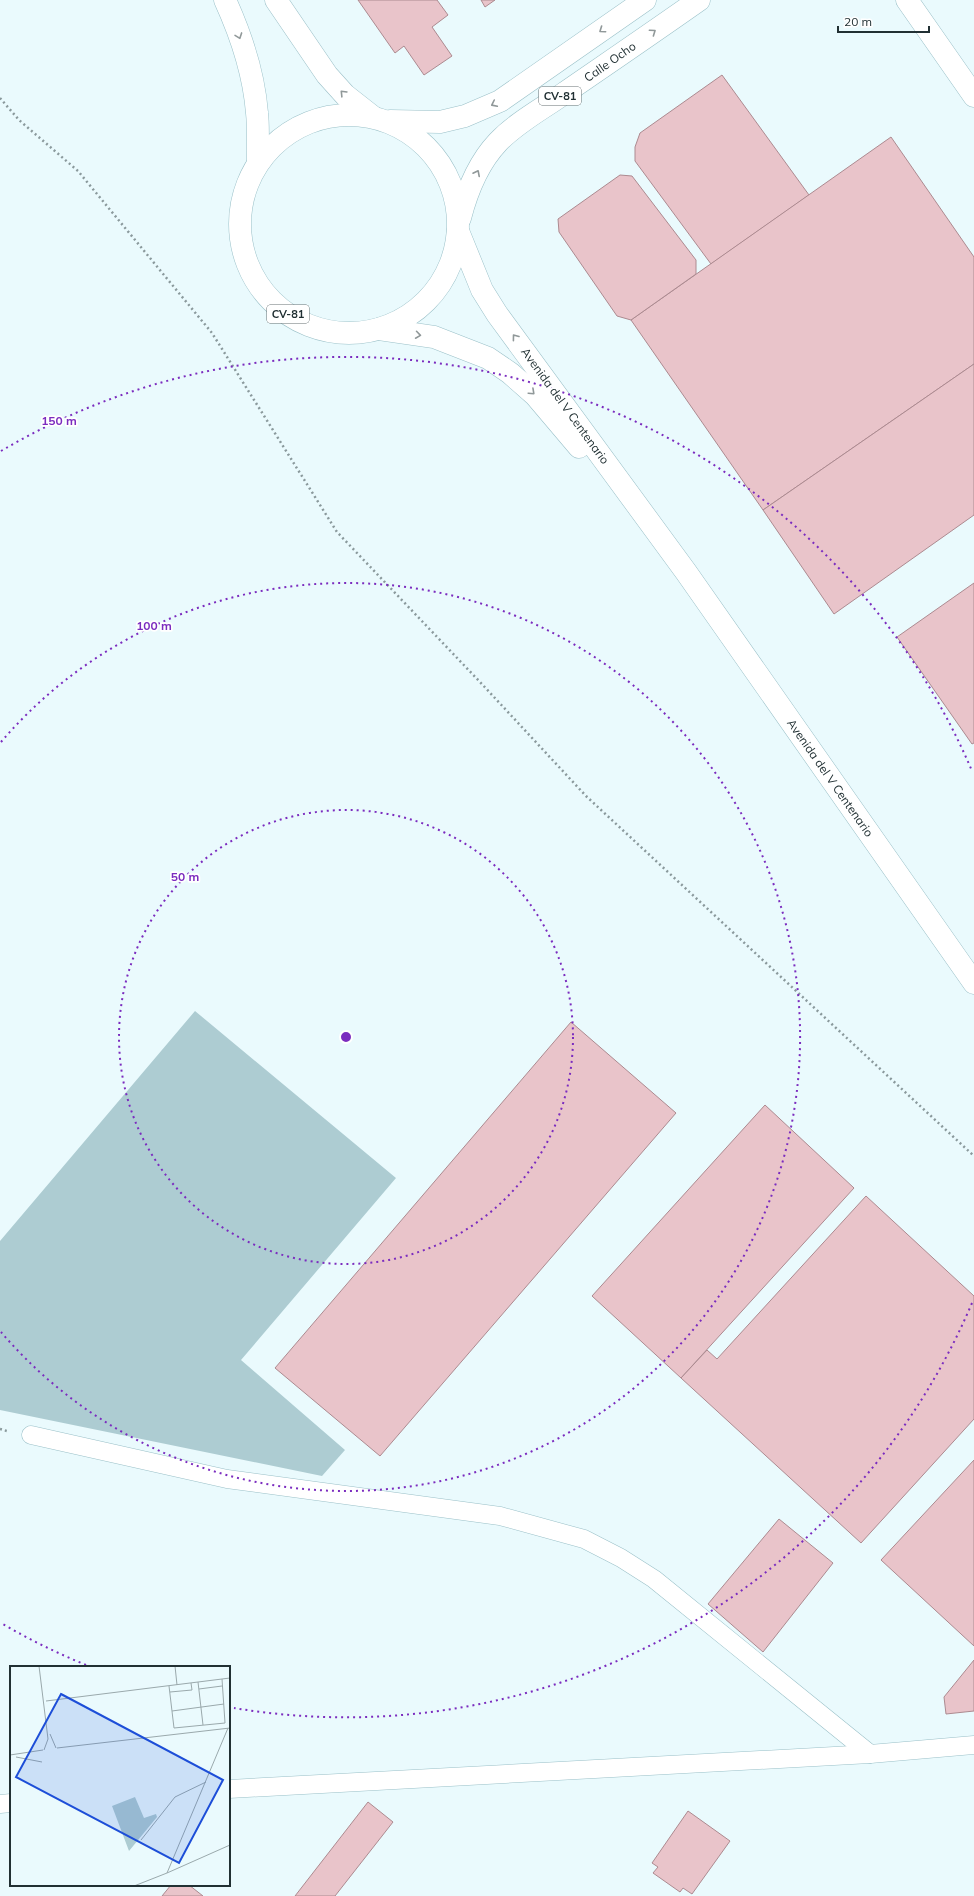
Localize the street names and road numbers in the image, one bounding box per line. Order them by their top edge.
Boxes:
street label: Calle Ocho [581,38,639,85]
road number: CV-81 [539,87,581,105]
road number: CV-81 [267,305,309,323]
street label: Avenida del V Centenario [518,345,613,467]
street label: Avenida del V Centenario [784,716,877,840]

